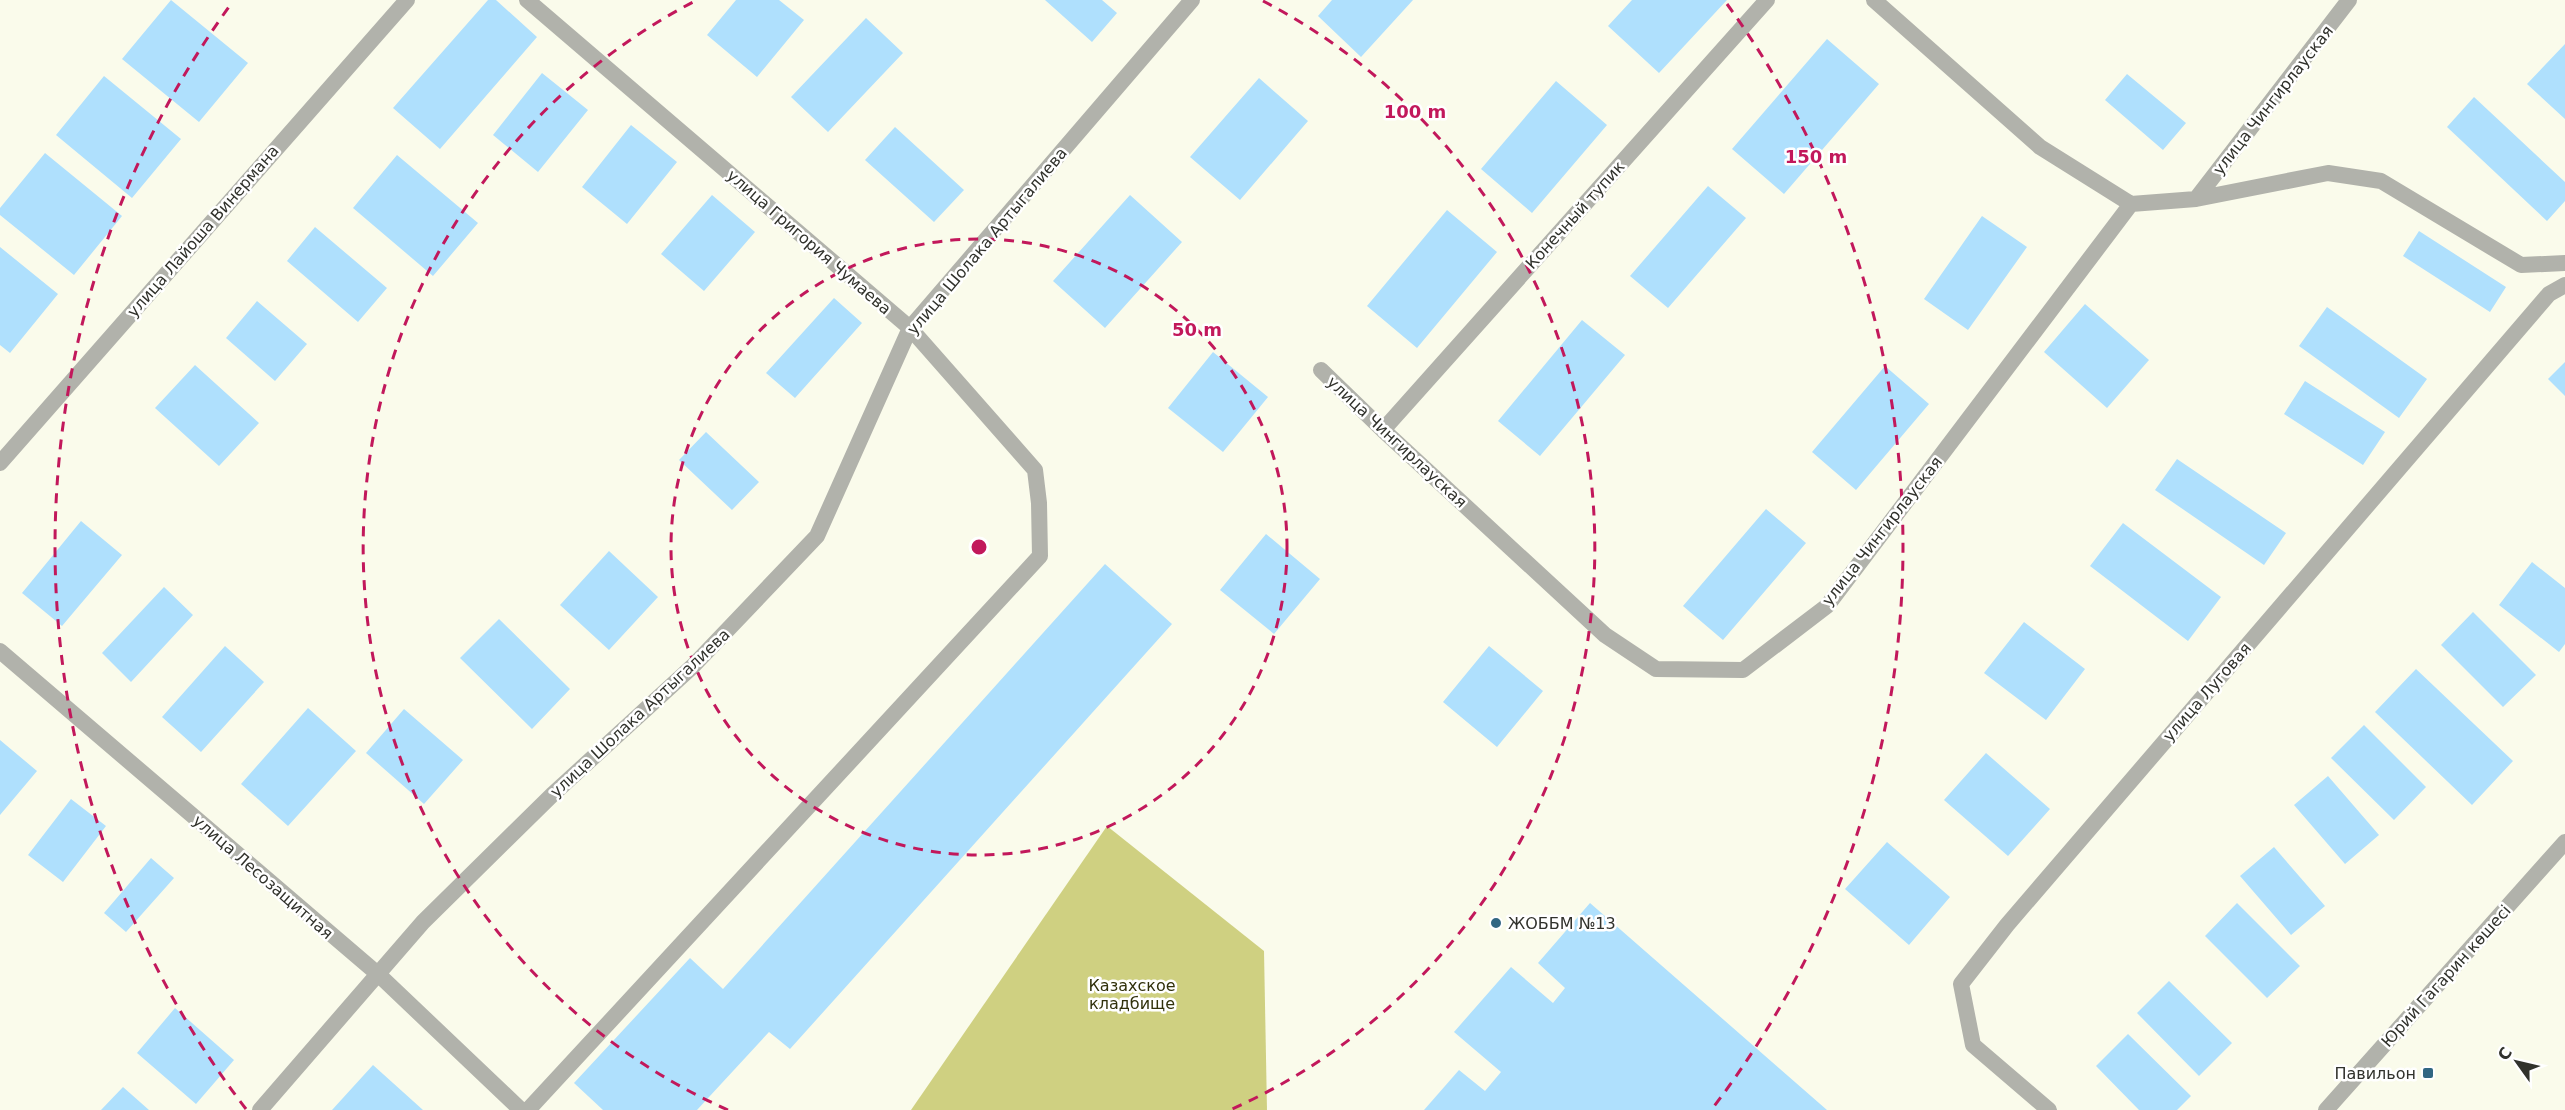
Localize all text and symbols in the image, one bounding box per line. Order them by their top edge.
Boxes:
street label: улица Чингирлауская [2209,22,2337,178]
text: 100 m [1384,101,1446,122]
street label: улица Лайоша Винермана [123,141,283,321]
street label: улица Шолака Артыгалиева [903,144,1071,338]
text: 150 m [1785,146,1847,167]
street label: Конечный тупик [1522,157,1629,273]
street label: улица Григория Чумаева [723,166,895,318]
text: 50 m [1172,319,1222,340]
street label: улица Чингирлауская [1323,372,1471,512]
street label: улица Чингирлауская [1818,453,1946,609]
centre of rings [969,537,989,557]
street label: улица Шолака Артыгалиева [546,625,734,801]
street label: улица Луговая [2159,639,2255,745]
street label: улица Лесозащитная [189,811,337,943]
street label: Юрий Гагарин көшесі [2377,901,2515,1051]
place label: ЖОББМ №13 [1508,914,1616,933]
marker: ЖОББМ №13 [1489,916,1503,930]
park label: Казахское кладбище [1088,976,1176,1013]
north arrow [2487,1032,2547,1092]
text: С [2494,1044,2516,1064]
place label: Павильон [2334,1064,2416,1083]
marker: Павильон [2421,1066,2435,1080]

